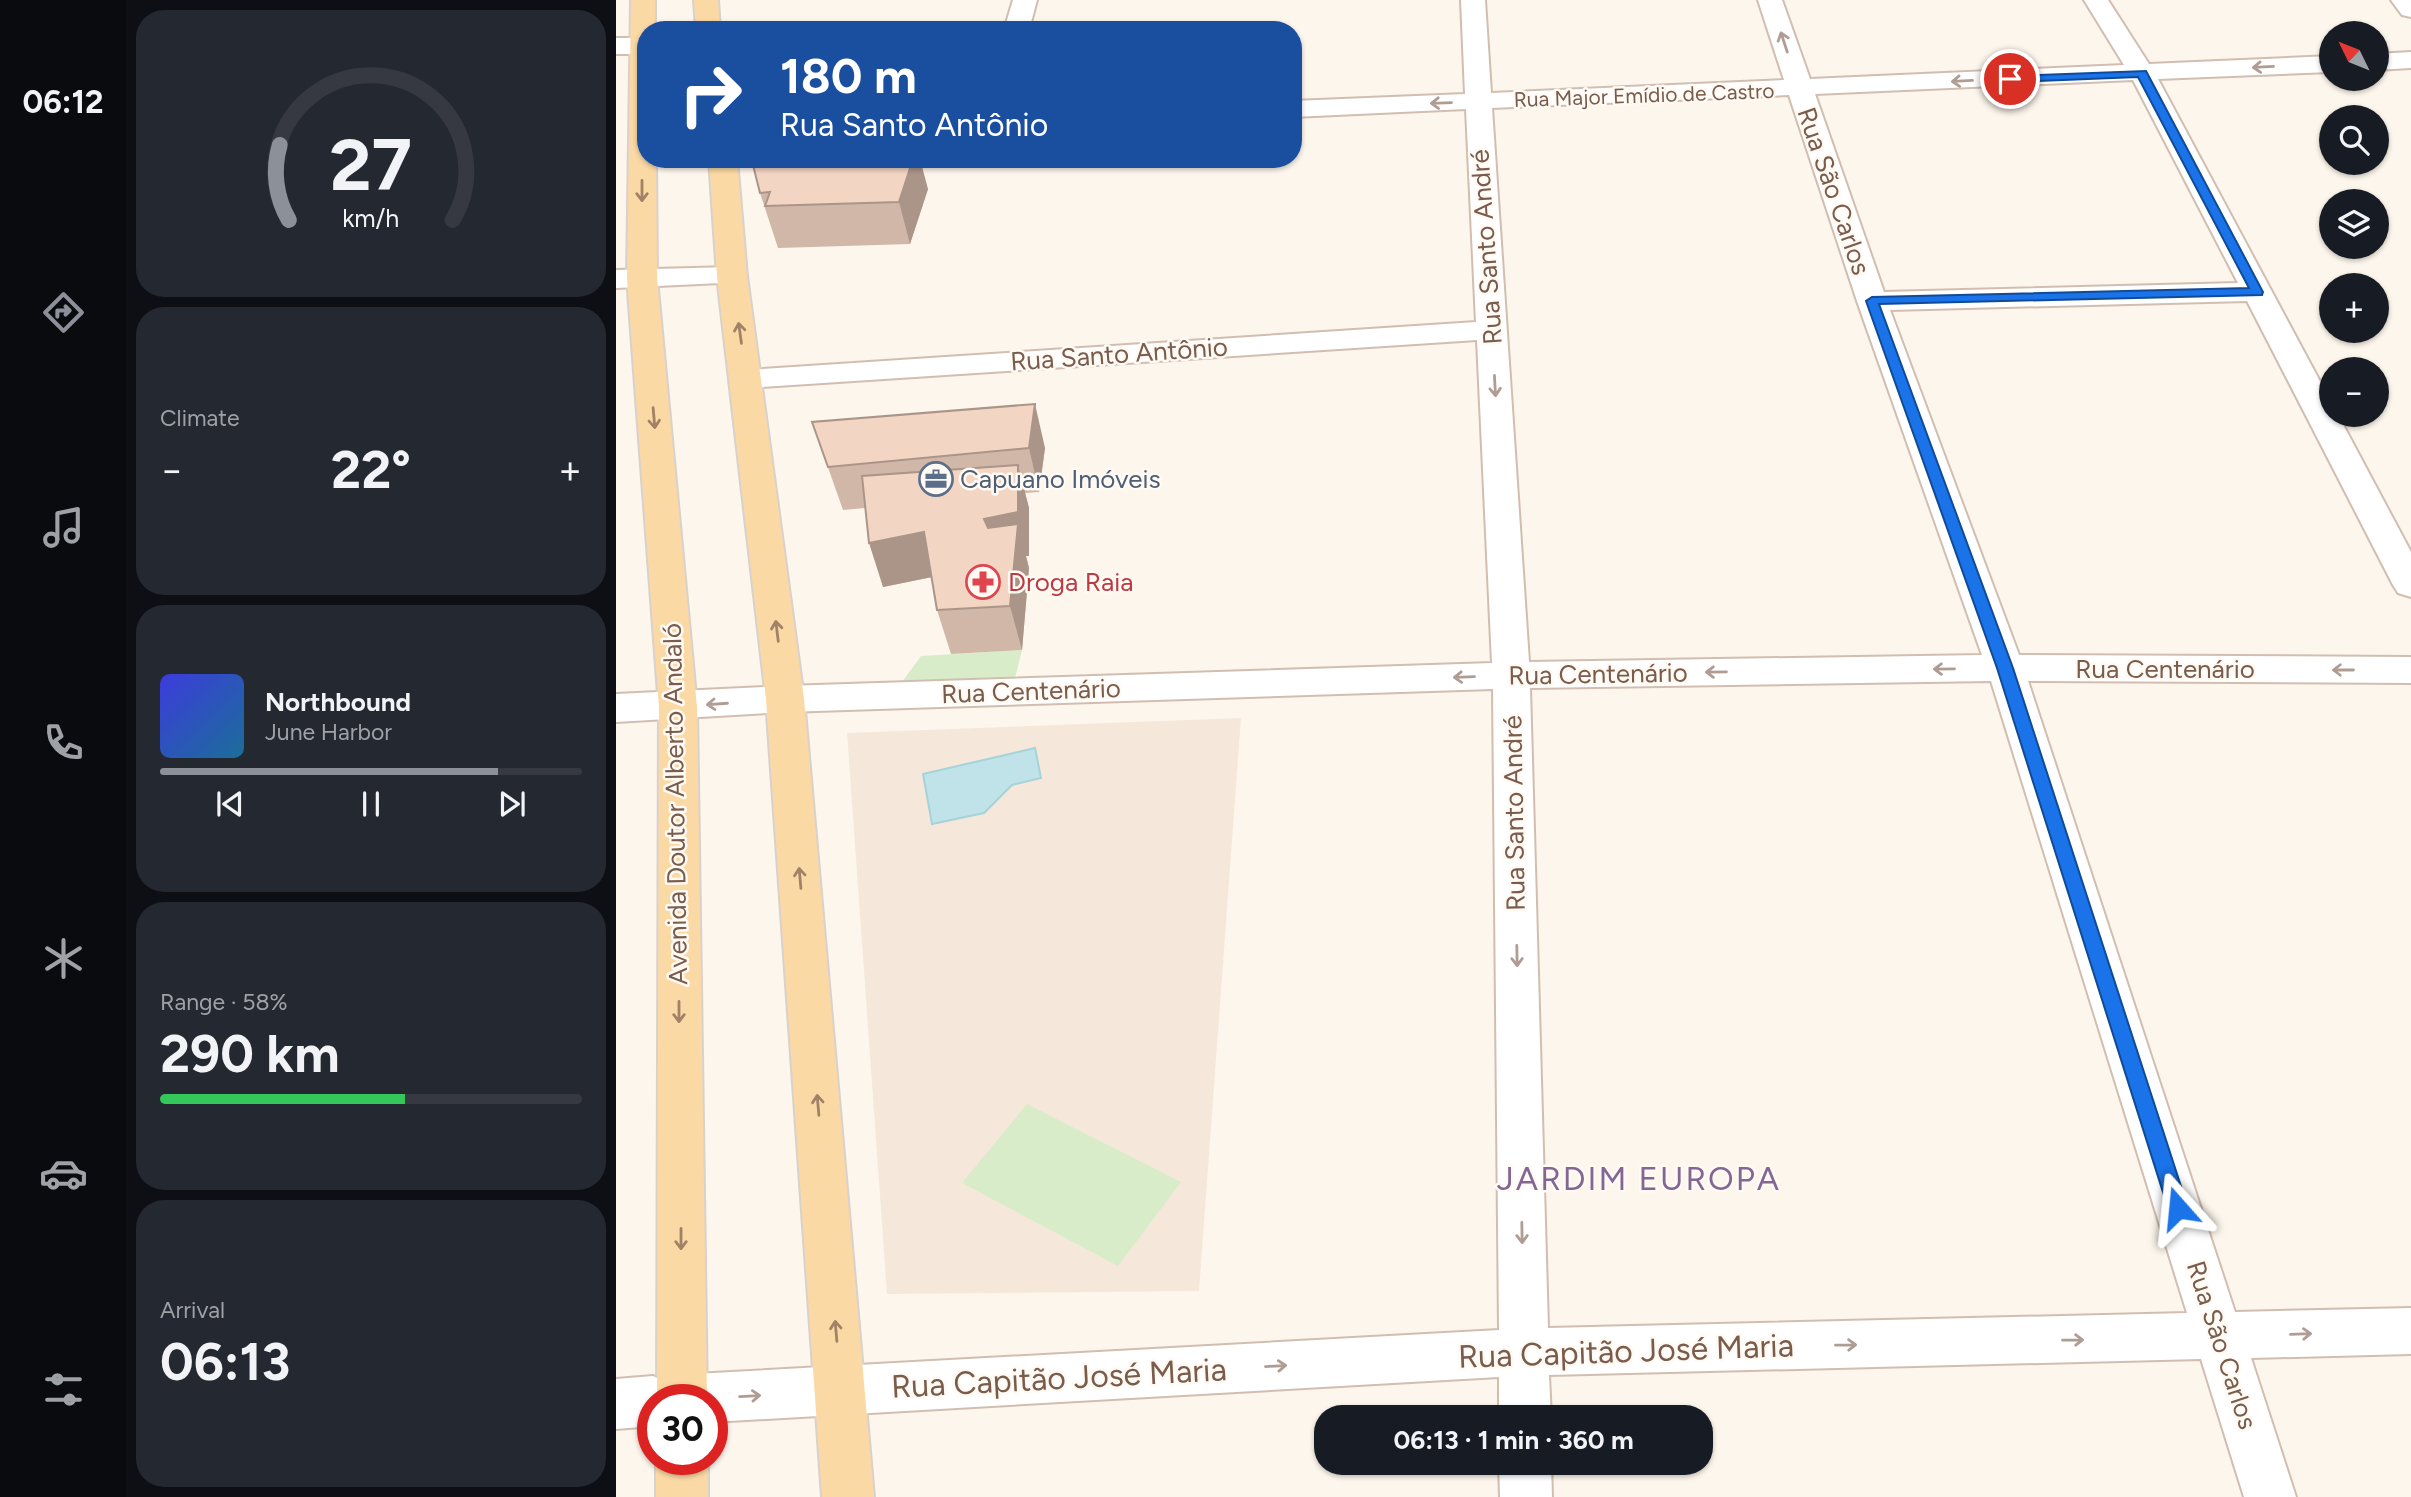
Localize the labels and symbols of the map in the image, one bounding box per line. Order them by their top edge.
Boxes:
north arrow [2319,21,2389,91]
one-way arrow [1776,31,1789,53]
pin [1980,49,2040,109]
one-way arrow [2252,61,2275,74]
one-way arrow [1951,75,1974,88]
street label: Rua Major Emídio de Castro [1513,78,1775,112]
one-way arrow [1430,97,1453,110]
street label: Rua São Carlos [1790,103,1878,279]
street label: Rua Santo André [1463,148,1509,346]
one-way arrow [635,179,649,202]
one-way arrow [734,322,747,345]
street label: Rua Santo Antônio [1009,330,1229,378]
one-way arrow [1488,374,1501,397]
one-way arrow [648,406,661,429]
office icon: Capuano Imóveis [917,460,955,498]
place label: Capuano Imóveis [960,463,1161,495]
pharmacy icon: Droga Raia [964,563,1002,601]
place label: Droga Raia [1008,566,1134,598]
one-way arrow [771,621,784,643]
street label: Avenida Doutor Alberto Andaló [656,623,694,985]
street label: Rua Centenário [2075,653,2255,685]
street label: Rua Centenário [1508,656,1688,692]
one-way arrow [1933,662,1956,675]
one-way arrow [2332,663,2355,677]
one-way arrow [1705,665,1728,679]
one-way arrow [1453,670,1476,683]
street label: Rua Centenário [941,672,1121,710]
one-way arrow [707,698,729,711]
street label: Rua Santo André [1496,715,1532,911]
one-way arrow [793,867,806,890]
one-way arrow [1510,944,1523,967]
one-way arrow [672,1000,686,1023]
one-way arrow [811,1094,824,1116]
district label: JARDIM EUROPA [1497,1159,1781,1198]
position arrow [2141,1171,2215,1245]
one-way arrow [1515,1221,1529,1244]
one-way arrow [674,1228,688,1251]
street label: Rua São Carlos [2180,1257,2264,1433]
one-way arrow [829,1320,842,1343]
street label: Rua Capitão José Maria [1457,1326,1795,1376]
one-way arrow [2289,1328,2312,1341]
one-way arrow [2062,1333,2085,1347]
one-way arrow [1834,1338,1857,1352]
street label: Rua Capitão José Maria [890,1350,1228,1406]
one-way arrow [1264,1359,1287,1372]
speed limit sign: 30 [637,1384,728,1475]
one-way arrow [738,1389,761,1402]

